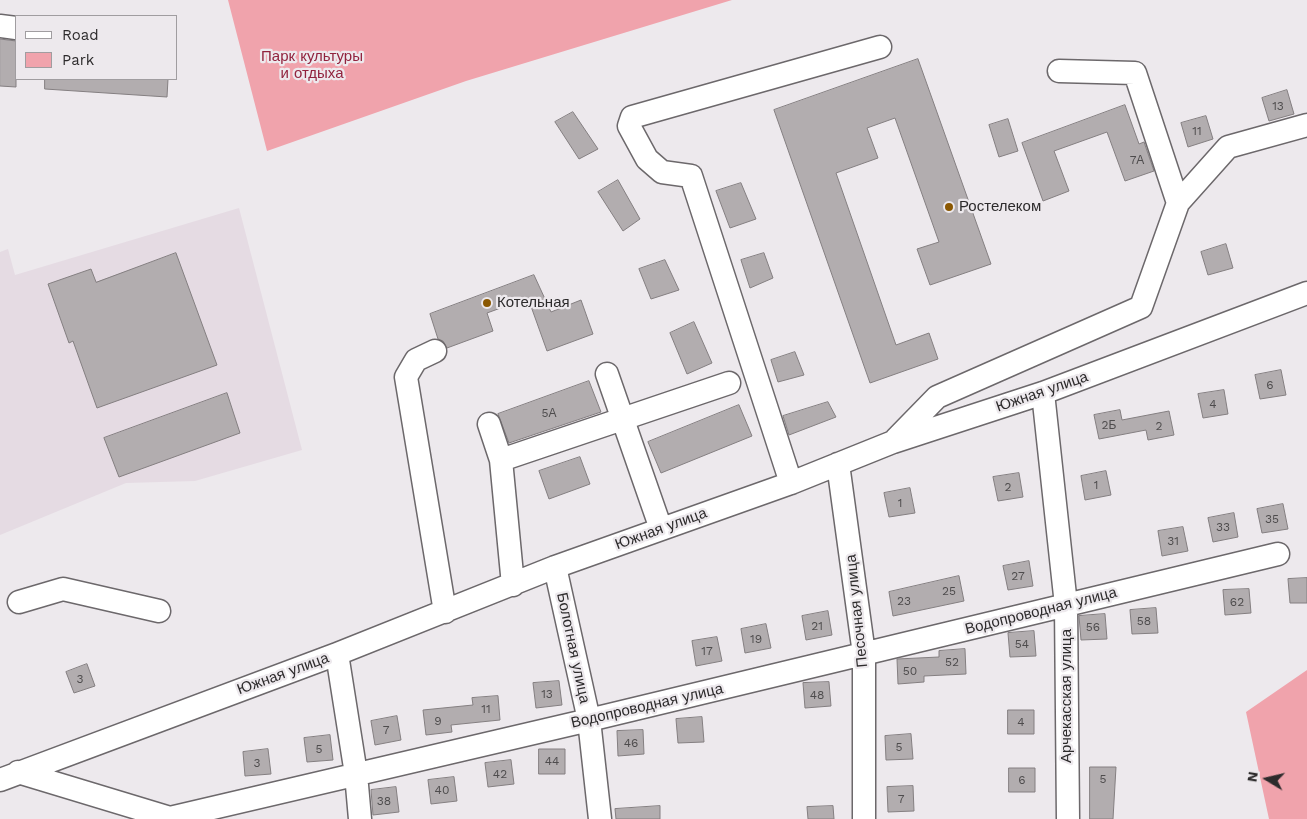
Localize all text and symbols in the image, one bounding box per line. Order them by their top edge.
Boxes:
legend [15,15,178,80]
text: Road [62,26,99,44]
park label: Парк культуры и отдыха [261,48,363,83]
text: Park [62,51,94,69]
house number: 13 [1272,99,1284,113]
house number: 11 [1192,124,1202,138]
house number: 7А [1130,153,1144,167]
place label: Ростелеком [959,198,1041,216]
marker: Ростелеком [943,201,955,213]
place label: Котельная [497,294,570,312]
marker: Котельная [481,297,493,309]
street label: Южная улица [994,368,1090,416]
house number: 6 [1266,378,1274,392]
house number: 4 [1209,397,1217,411]
house number: 5А [542,406,556,420]
house number: 2Б [1102,418,1116,432]
house number: 2 [1156,419,1162,433]
house number: 1 [1094,478,1098,492]
house number: 2 [1005,480,1011,494]
house number: 1 [898,496,902,510]
street label: Южная улица [613,504,709,554]
house number: 35 [1265,512,1279,526]
house number: 33 [1216,520,1230,534]
house number: 31 [1167,534,1179,548]
street label: Песочная улица [842,554,872,668]
house number: 27 [1011,569,1025,583]
street label: Водопроводная улица [963,583,1119,639]
house number: 25 [942,584,956,598]
street label: Болотная улица [552,591,594,705]
house number: 23 [897,594,911,608]
house number: 62 [1230,595,1244,609]
house number: 58 [1137,614,1151,628]
house number: 21 [811,619,823,633]
house number: 56 [1086,620,1100,634]
street label: Арчекасская улица [1058,629,1076,763]
house number: 19 [750,632,762,646]
house number: 54 [1015,637,1029,651]
house number: 17 [701,644,713,658]
street label: Южная улица [235,649,331,699]
house number: 52 [945,655,959,669]
house number: 50 [903,664,917,678]
house number: 3 [77,672,83,686]
street label: Водопроводная улица [569,680,725,732]
house number: 13 [541,687,553,701]
house number: 48 [810,688,824,702]
house number: 11 [481,702,491,716]
house number: 9 [434,714,442,728]
house number: 4 [1017,715,1025,729]
house number: 7 [383,723,389,737]
house number: 46 [624,736,638,750]
house number: 5 [896,740,902,754]
house number: 5 [316,742,322,756]
house number: 44 [545,754,559,768]
north arrow [1242,754,1292,804]
house number: 3 [254,756,260,770]
house number: 42 [493,767,507,781]
text: N [1243,770,1261,783]
house number: 5 [1100,772,1106,786]
house number: 6 [1018,773,1026,787]
house number: 40 [435,783,449,797]
house number: 7 [898,792,904,806]
house number: 38 [377,794,391,808]

